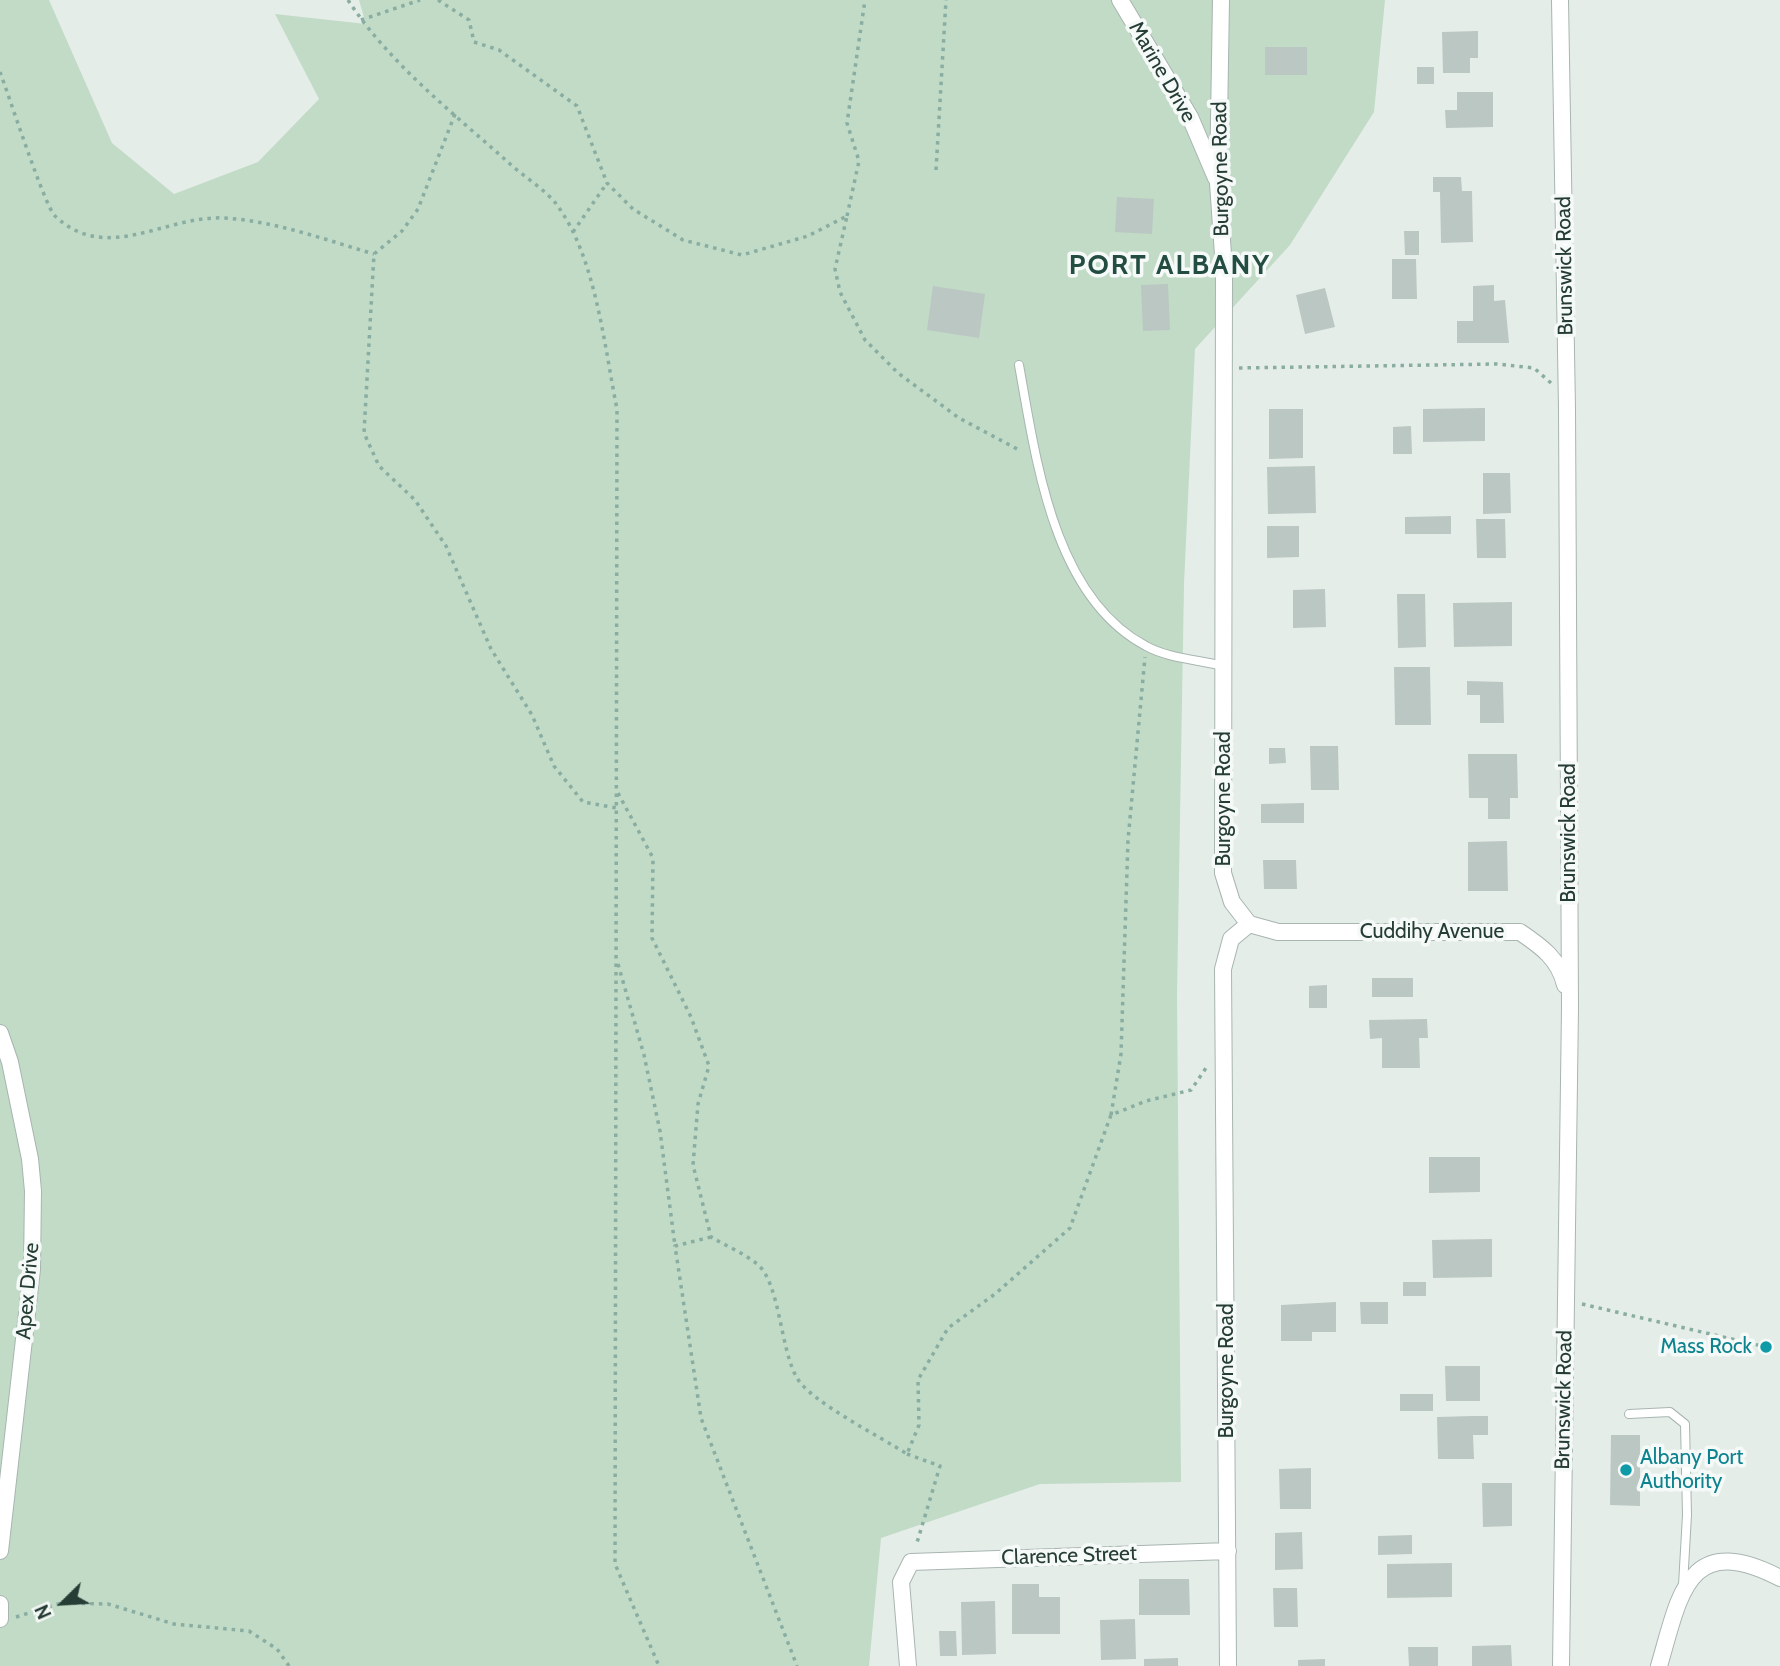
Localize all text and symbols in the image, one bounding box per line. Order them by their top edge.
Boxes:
street label: Marine Drive [1123,17,1201,127]
street label: Burgoyne Road [1207,101,1235,237]
street label: Brunswick Road [1551,196,1579,336]
district label: PORT ALBANY [1070,249,1270,283]
street label: Burgoyne Road [1211,731,1237,867]
street label: Brunswick Road [1556,763,1582,903]
street label: Cuddihy Avenue [1360,919,1504,945]
street label: Apex Drive [11,1242,45,1340]
street label: Burgoyne Road [1214,1303,1240,1439]
street label: Brunswick Road [1550,1330,1578,1470]
place label: Mass Rock [1660,1334,1752,1360]
marker: Mass Rock [1758,1339,1774,1355]
place label: Albany Port Authority [1640,1445,1743,1495]
marker: Albany Port Authority [1618,1462,1634,1478]
street label: Clarence Street [1001,1541,1137,1571]
north arrow [28,1568,98,1638]
text: N [30,1601,57,1623]

